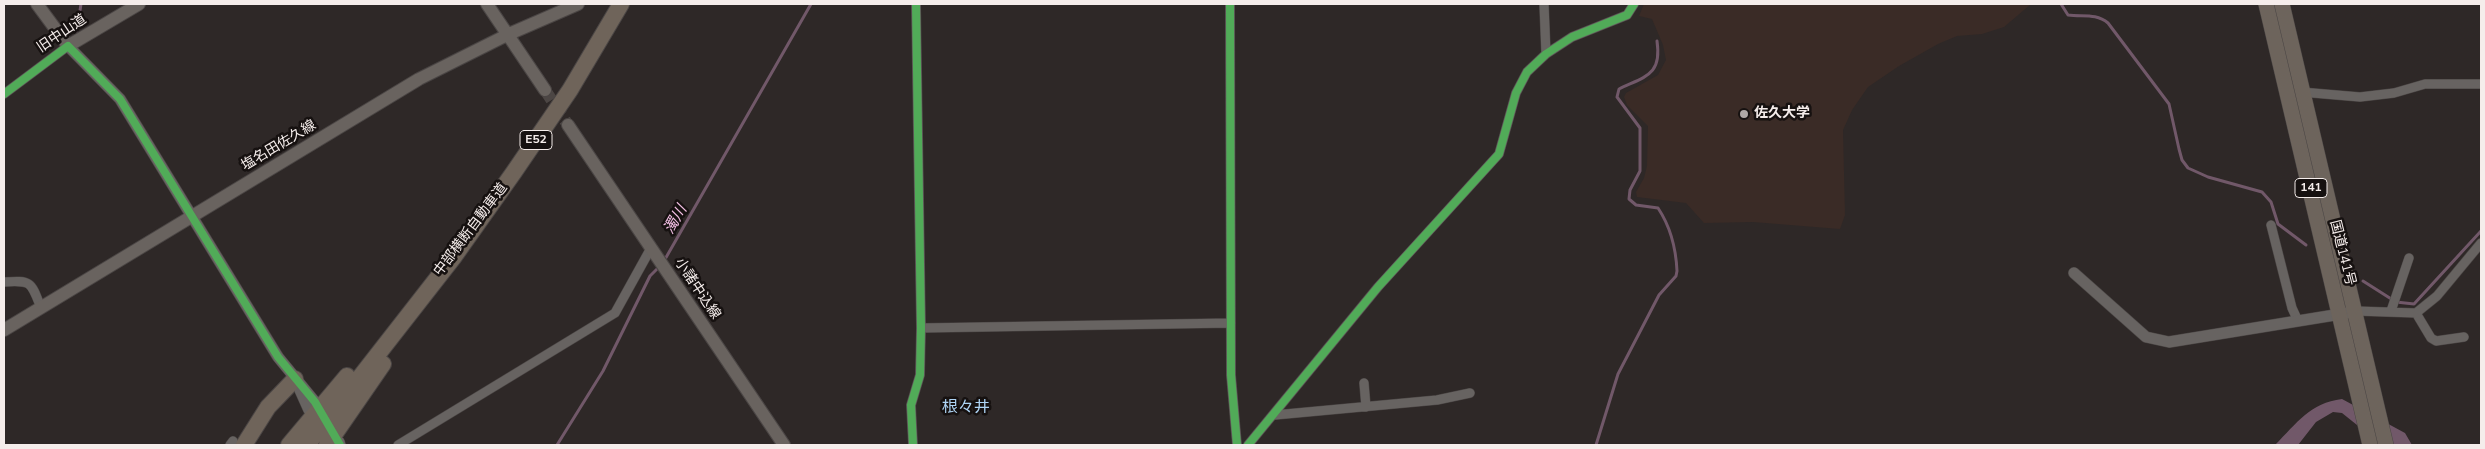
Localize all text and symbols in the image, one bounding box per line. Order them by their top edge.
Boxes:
street label: 旧中山道 [34,11,90,57]
place label: 佐久大学 [1754,106,1810,122]
marker: 佐久大学 [1738,108,1750,120]
street label: 塩名田佐久線 [239,117,319,175]
road number: E52 [520,130,552,150]
road number: 141 [2295,178,2327,198]
street label: 中部横断自動車道 [431,180,511,280]
water label: 濁川 [661,203,691,237]
street label: 国道141号 [2326,218,2358,288]
street label: 小諸中込線 [670,255,724,323]
district label: 根々井 [942,398,990,418]

